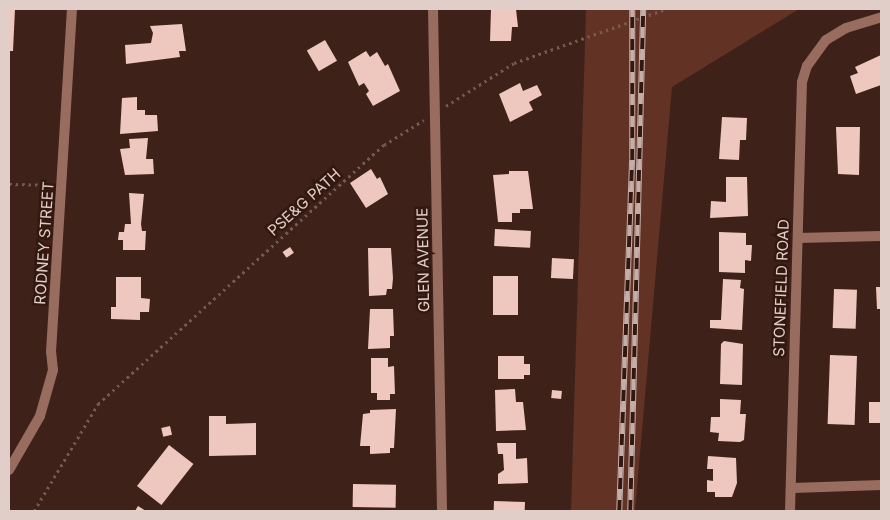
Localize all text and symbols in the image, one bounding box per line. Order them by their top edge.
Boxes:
street label: PSE&G PATH [264,165,344,239]
street label: RODNEY STREET [31,181,57,305]
street label: GLEN AVENUE [413,208,433,312]
street label: STONEFIELD ROAD [770,219,792,357]

